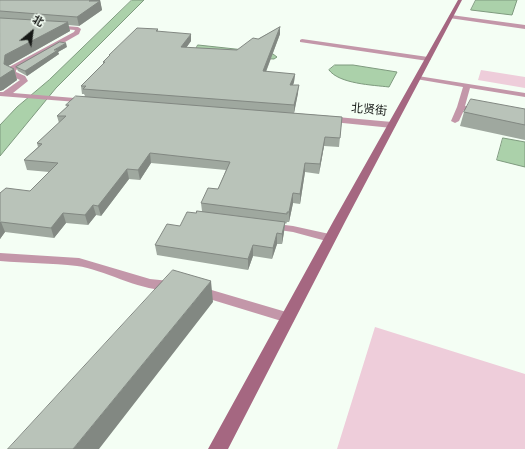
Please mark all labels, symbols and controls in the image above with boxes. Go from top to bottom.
north arrow [12,12,52,52]
text: 北 [30,13,46,29]
street label: 北贤街 [350,101,388,119]

